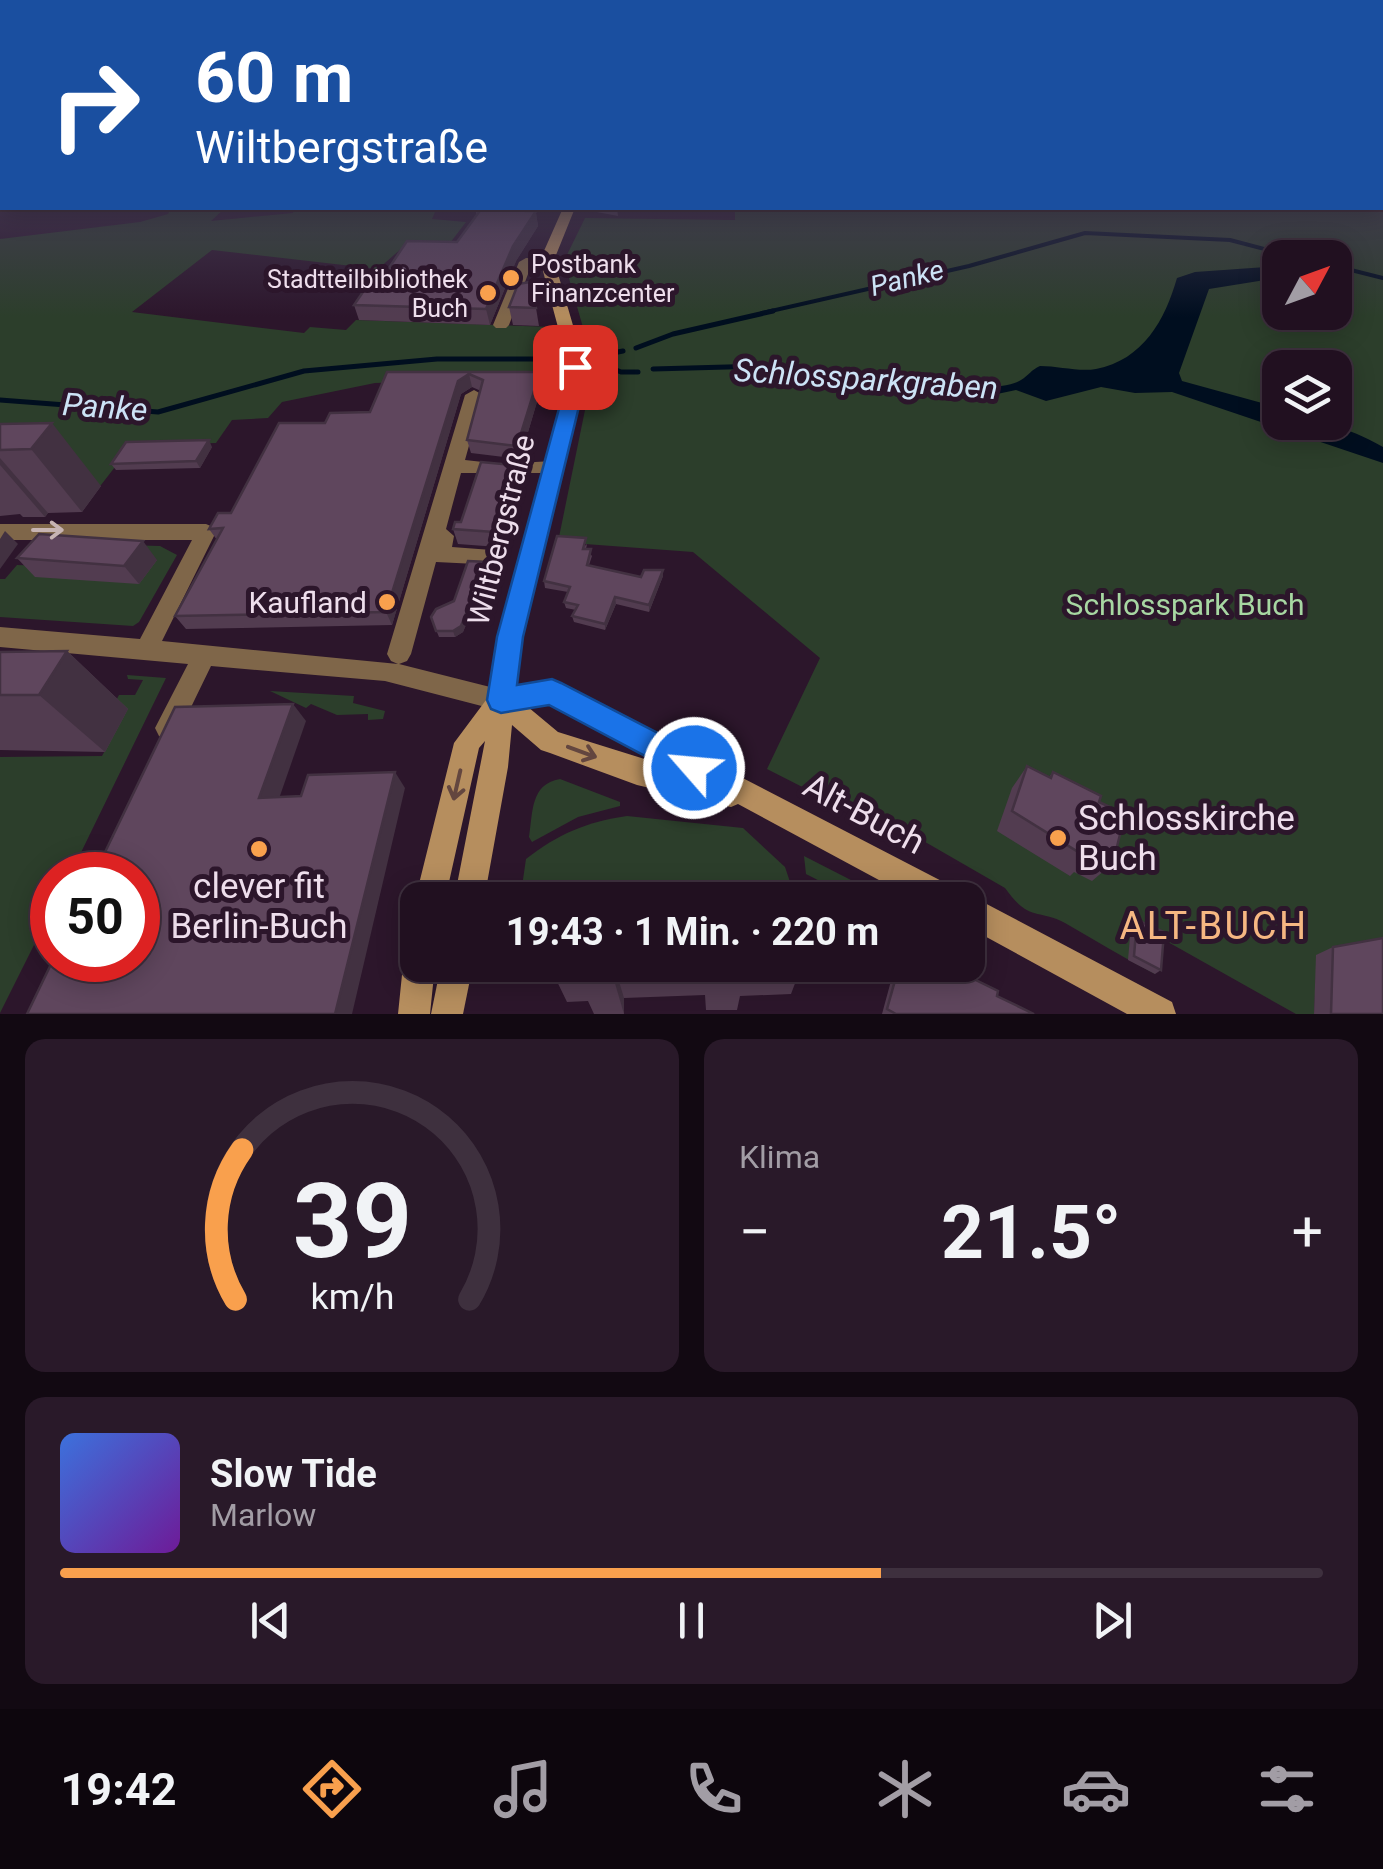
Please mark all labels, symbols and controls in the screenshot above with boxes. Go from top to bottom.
text: 60 m [195,37,353,119]
icon: right [30,40,160,170]
text: Wiltbergstraße [195,121,488,174]
north arrow [1262,240,1352,330]
map controls [1262,240,1352,440]
place label: Postbank Finanzcenter [531,250,675,308]
water label: Panke [867,253,947,303]
place label: Stadtteilbibliothek Buch [267,265,468,323]
marker: Postbank Finanzcenter [500,267,522,289]
marker: Stadtteilbibliothek Buch [477,282,499,304]
pin [533,325,618,410]
icon: arrive [548,340,603,395]
button: layers [1262,350,1352,440]
water label: Schlossparkgraben [733,351,999,407]
water label: Panke [61,385,149,429]
street label: Wiltbergstraße [460,431,542,629]
one-way arrow [31,521,63,540]
place label: Kaufland [248,585,367,620]
park label: Schlosspark Buch [1066,587,1304,622]
marker: Kaufland [376,591,398,613]
position arrow [642,716,746,820]
one-way arrow [565,745,597,763]
street label: Alt-Buch [796,765,932,863]
one-way arrow [447,768,465,800]
place label: Schlosskirche Buch [1078,798,1295,879]
marker: Schlosskirche Buch [1047,827,1069,849]
marker: clever fit Berlin-Buch [248,838,270,860]
speed limit sign: 50 [30,852,160,982]
place label: clever fit Berlin-Buch [171,866,347,947]
district label: ALT-BUCH [1119,904,1309,948]
text: 19:43 · 1 Min. · 220 m [506,910,879,954]
text: Klima [739,1138,820,1176]
text: 39 [292,1161,412,1282]
text: 21.5° [941,1188,1121,1276]
text: − [739,1200,770,1264]
text: + [1292,1200,1323,1264]
text: km/h [310,1276,394,1318]
text: Slow Tide [210,1452,377,1496]
text: Marlow [210,1496,316,1534]
icon: previous [243,1593,298,1648]
icon: pause [664,1593,719,1648]
icon: next [1085,1593,1140,1648]
icon: directions [297,1754,367,1824]
icon: music [488,1754,558,1824]
icon: phone [679,1754,749,1824]
icon: climate [870,1754,940,1824]
icon: car [1061,1754,1131,1824]
icon: filters [1252,1754,1322,1824]
text: 19:42 [61,1763,176,1816]

